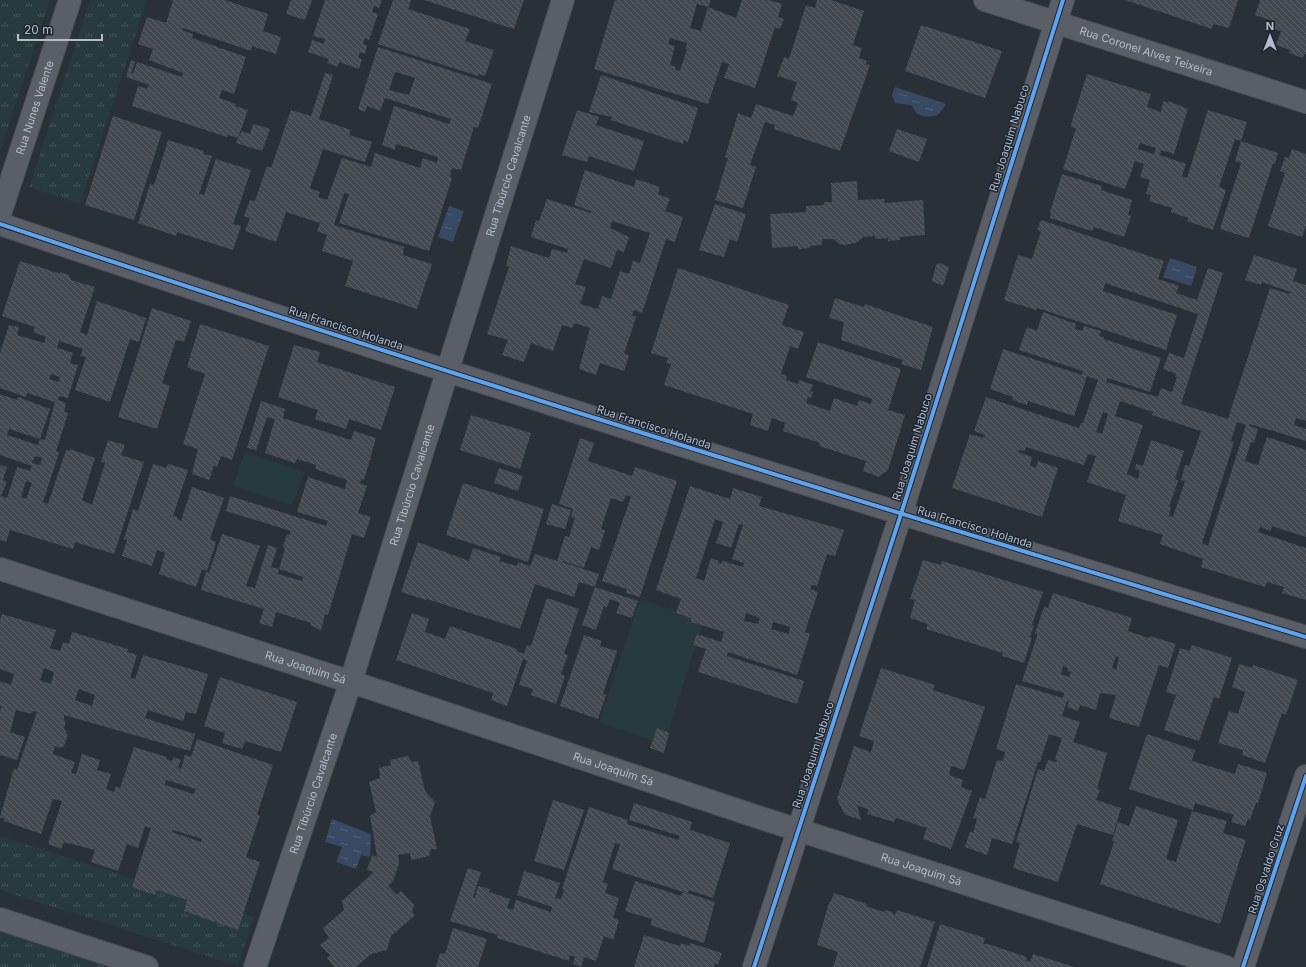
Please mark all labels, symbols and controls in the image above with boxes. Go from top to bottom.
scale bar [18,16,102,42]
north arrow [1250,16,1290,56]
text: N [1266,19,1274,33]
text: 20 m [24,22,53,37]
street label: Rua Coronel Alves Teixeira [1078,23,1214,79]
street label: Rua Nunes Valente [13,59,57,156]
street label: Rua Joaquim Nabuco [986,82,1032,193]
street label: Rua Tibúrcio Cavalcante [483,113,534,238]
street label: Rua Francisco Holanda [287,303,405,353]
street label: Rua Joaquim Nabuco [889,391,935,502]
street label: Rua Francisco Holanda [595,402,713,452]
street label: Rua Tibúrcio Cavalcante [387,422,438,548]
street label: Rua Francisco Holanda [916,503,1034,551]
street label: Rua Joaquim Sá [263,648,348,687]
street label: Rua Joaquim Nabuco [789,700,837,810]
street label: Rua Tibúrcio Cavalcante [286,731,340,856]
street label: Rua Joaquim Sá [571,749,655,789]
street label: Rua Osvaldo Cruz [1245,823,1287,915]
street label: Rua Joaquim Sá [879,850,963,889]

